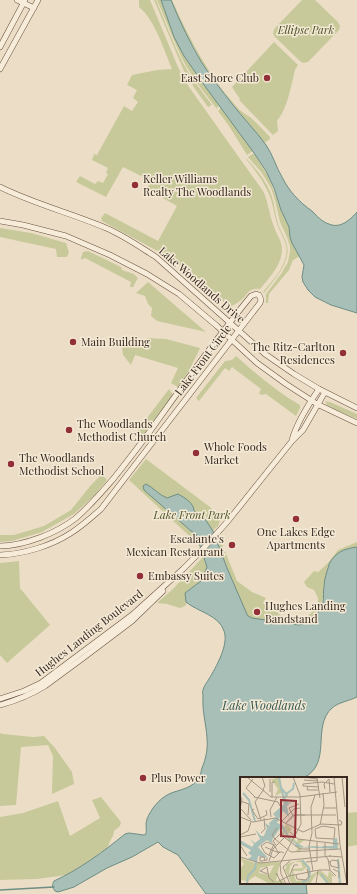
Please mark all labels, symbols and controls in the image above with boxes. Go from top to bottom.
park label: Ellipse Park [277,22,335,37]
place label: East Shore Club [181,70,259,85]
marker: East Shore Club [262,73,272,83]
place label: Keller Williams Realty The Woodlands [143,171,251,199]
marker: Keller Williams Realty The Woodlands [130,180,140,190]
street label: Lake Woodlands Drive [156,243,249,326]
street label: Lake Front Circle [171,321,235,398]
place label: Main Building [81,334,150,349]
marker: Main Building [68,337,78,347]
place label: The Ritz-Carlton Residences [251,339,335,367]
marker: The Ritz-Carlton Residences [338,348,348,358]
place label: The Woodlands Methodist Church [77,416,167,444]
marker: The Woodlands Methodist Church [64,425,74,435]
place label: Whole Foods Market [203,439,267,467]
marker: Whole Foods Market [191,448,201,458]
place label: The Woodlands Methodist School [19,450,104,478]
marker: The Woodlands Methodist School [6,459,16,469]
park label: Lake Front Park [153,507,231,522]
marker: One Lakes Edge Apartments [291,514,301,524]
place label: One Lakes Edge Apartments [257,524,336,552]
place label: Escalante's Mexican Restaurant [126,531,224,559]
marker: Escalante's Mexican Restaurant [227,540,237,550]
place label: Embassy Suites [148,568,224,583]
marker: Embassy Suites [135,571,145,581]
street label: Hughes Landing Boulevard [32,585,146,679]
place label: Hughes Landing Bandstand [265,598,346,626]
marker: Hughes Landing Bandstand [252,607,262,617]
water label: Lake Woodlands [221,697,306,713]
place label: Plus Power [151,770,206,785]
marker: Plus Power [138,773,148,783]
inset map [240,777,347,884]

